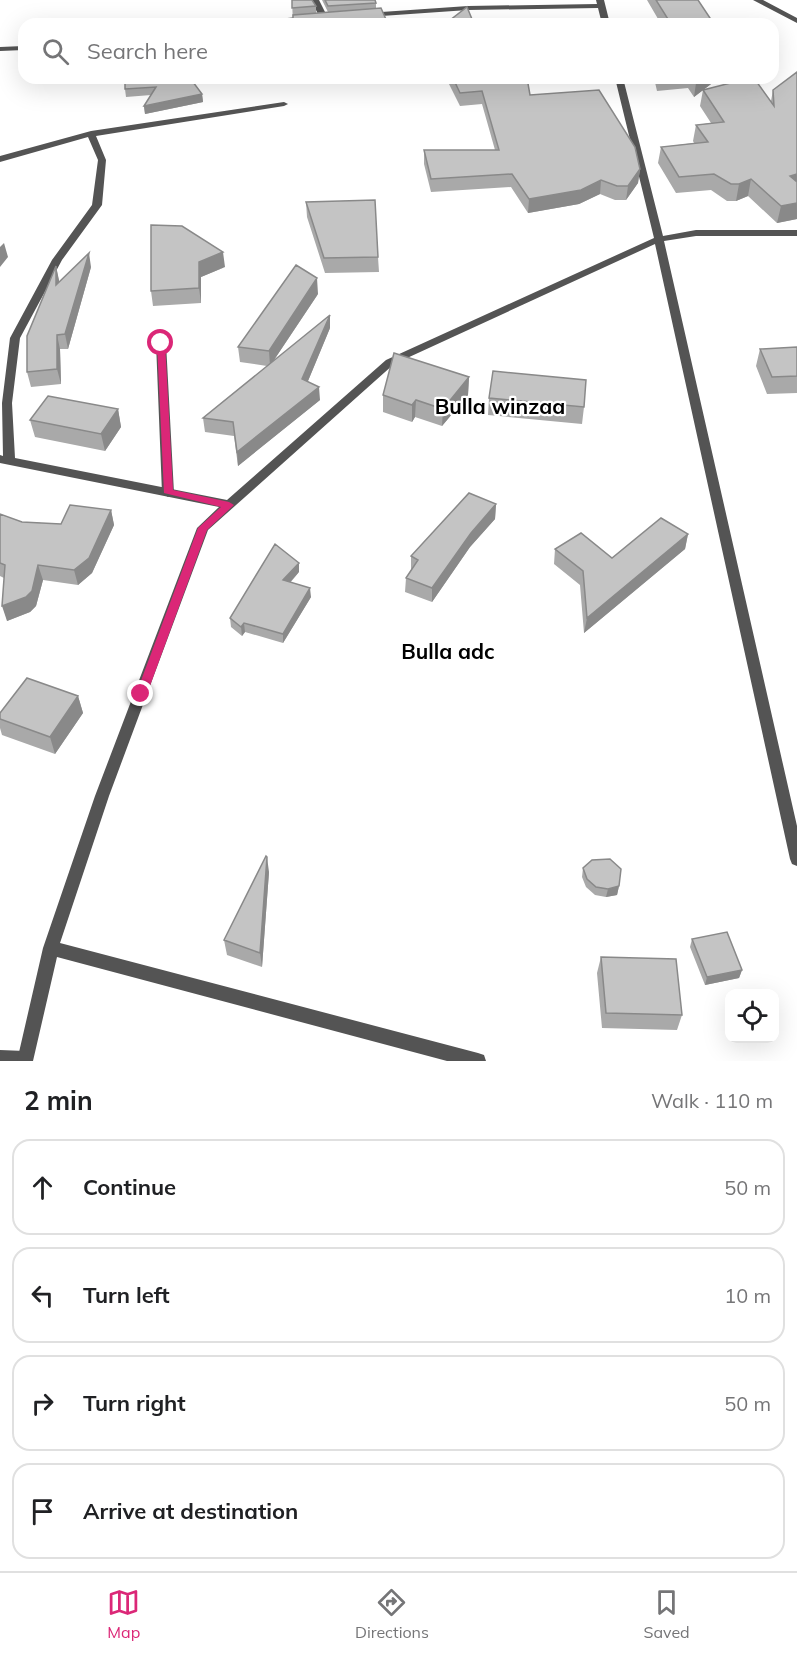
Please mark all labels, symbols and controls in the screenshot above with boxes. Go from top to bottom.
search box [18,18,779,84]
icon: search [39,35,72,68]
text: Search here [87,37,208,65]
route start [147,329,173,355]
district label: Bulla winzaa [435,393,565,419]
district label: Bulla adc [401,638,495,664]
route end [127,680,153,706]
map controls [725,989,779,1043]
button: locate [725,989,779,1043]
text: 2 min [24,1084,93,1117]
text: Walk · 110 m [651,1088,773,1113]
icon: ahead [26,1171,59,1204]
text: Continue [83,1173,176,1201]
text: 50 m [724,1175,771,1200]
icon: left [26,1279,59,1312]
text: Turn left [83,1281,170,1309]
text: 10 m [724,1283,771,1308]
icon: right [26,1387,59,1420]
text: Turn right [83,1389,186,1417]
text: 50 m [724,1391,771,1416]
icon: arrive [26,1495,59,1528]
text: Arrive at destination [83,1497,298,1525]
tab: Map [107,1586,140,1642]
tab: Directions [355,1586,429,1642]
tab: Saved [644,1586,690,1642]

